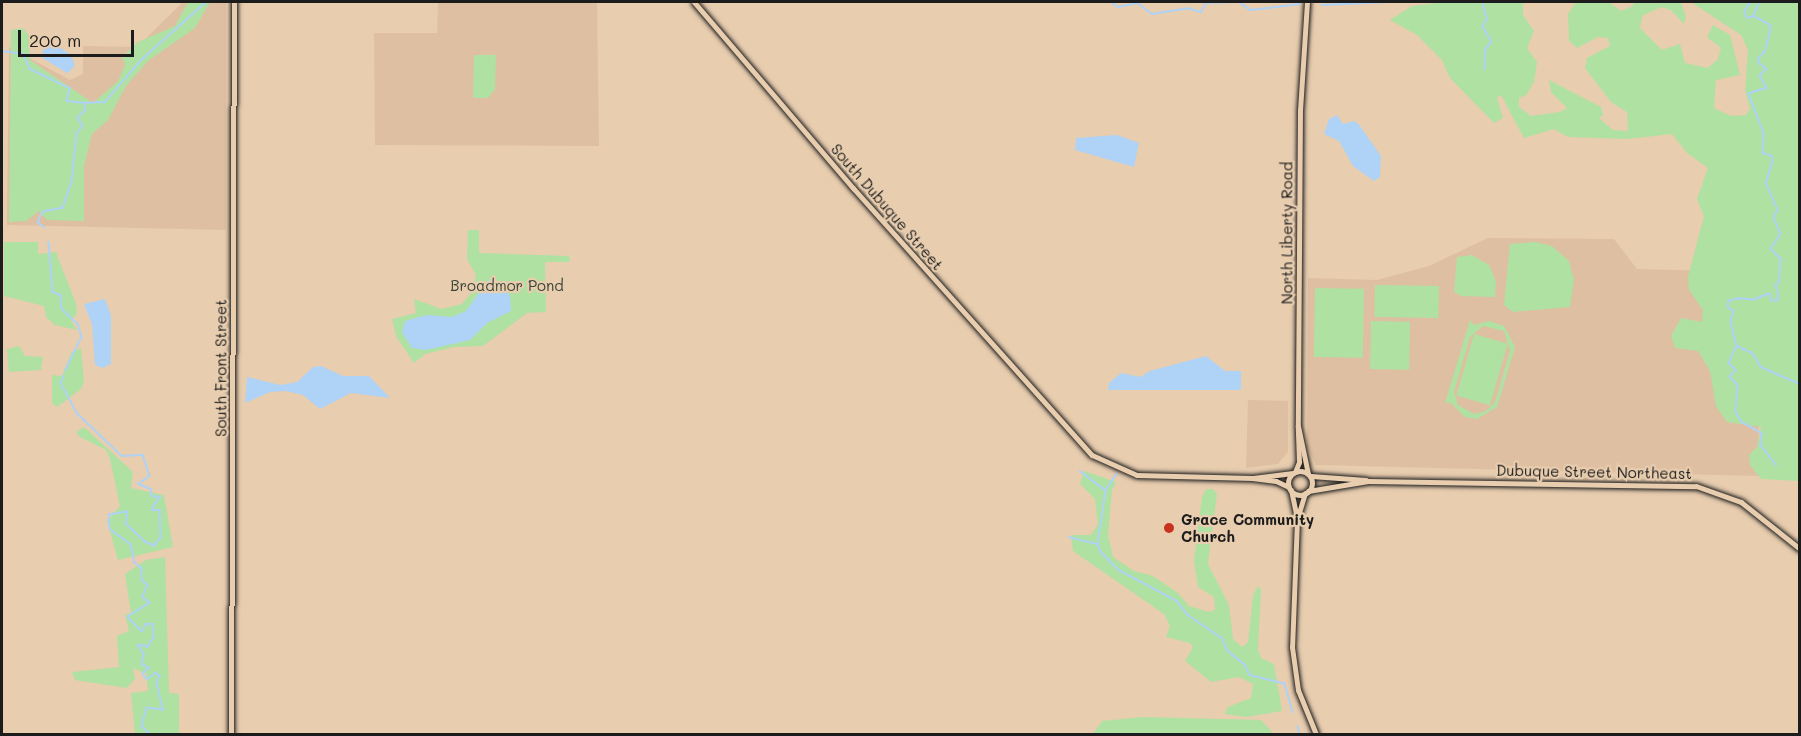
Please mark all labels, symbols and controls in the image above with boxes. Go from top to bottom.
scale bar [21,18,136,56]
text: 200 m [29,28,81,52]
street label: South Dubuque Street [827,140,947,274]
street label: North Liberty Road [1278,162,1296,304]
park label: Broadmor Pond [450,277,564,295]
street label: South Front Street [212,299,230,437]
street label: Dubuque Street Northeast [1496,461,1692,483]
place label: Grace Community Church [1181,510,1314,545]
marker: Grace Community Church [1162,521,1176,535]

